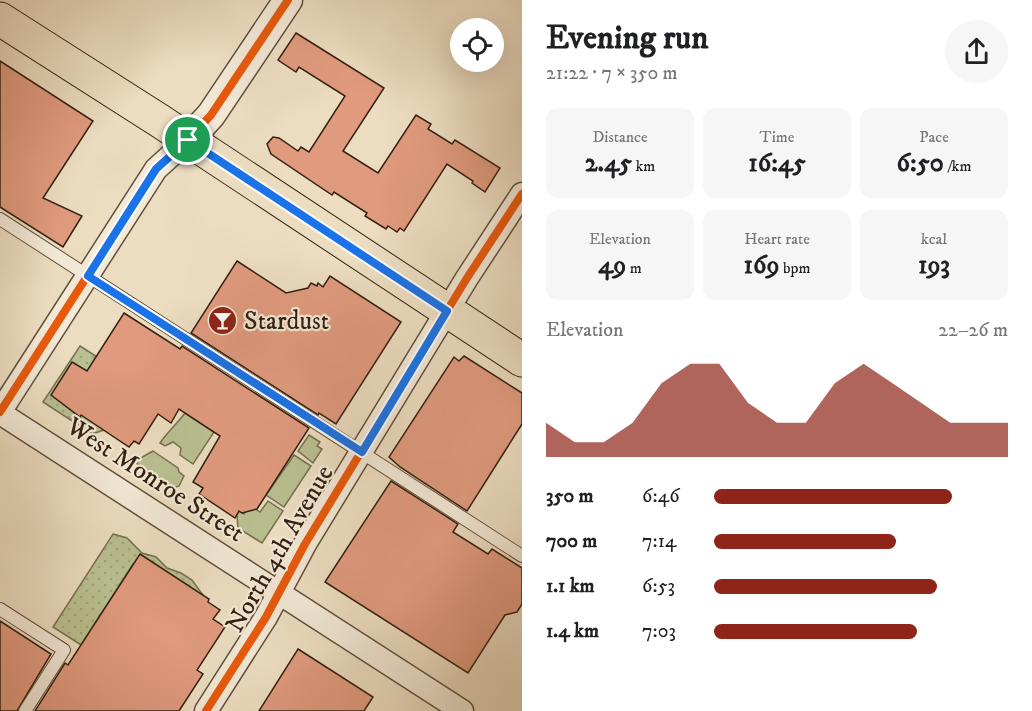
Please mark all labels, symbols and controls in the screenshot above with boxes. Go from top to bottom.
map controls [450,18,504,72]
button: locate [450,18,504,72]
text: Evening run [546,18,708,59]
button: share [945,20,1008,83]
text: 21:22 · 7 × 350 m [546,61,678,86]
pin [162,114,213,165]
icon: arrive [171,123,204,156]
text: Distance [592,127,648,147]
text: Time [760,127,794,147]
text: Pace [919,127,949,147]
text: 2.45 [585,147,632,180]
text: 16:45 [748,147,806,180]
text: 6:50 [897,147,944,180]
text: km [632,156,655,176]
text: /km [944,156,971,176]
text: Elevation [589,229,651,249]
text: Heart rate [744,229,810,249]
text: kcal [921,229,947,249]
text: 49 [598,249,626,282]
text: 169 [744,249,779,282]
text: 193 [918,249,950,282]
text: m [626,258,642,278]
text: bpm [779,258,810,278]
bar icon: Stardust [207,305,239,337]
place label: Stardust [244,305,329,338]
text: Elevation [546,318,623,343]
text: 22–26 m [938,318,1008,343]
street label: West Monroe Street [59,410,250,550]
street label: North 4th Avenue [219,459,341,639]
text: 350 m [546,484,593,509]
text: 6:46 [642,484,680,509]
text: 700 m [546,529,597,554]
text: 7:14 [642,529,677,554]
text: 1.1 km [546,574,595,599]
text: 6:53 [642,574,675,599]
text: 1.4 km [546,619,599,644]
text: 7:03 [642,619,676,644]

